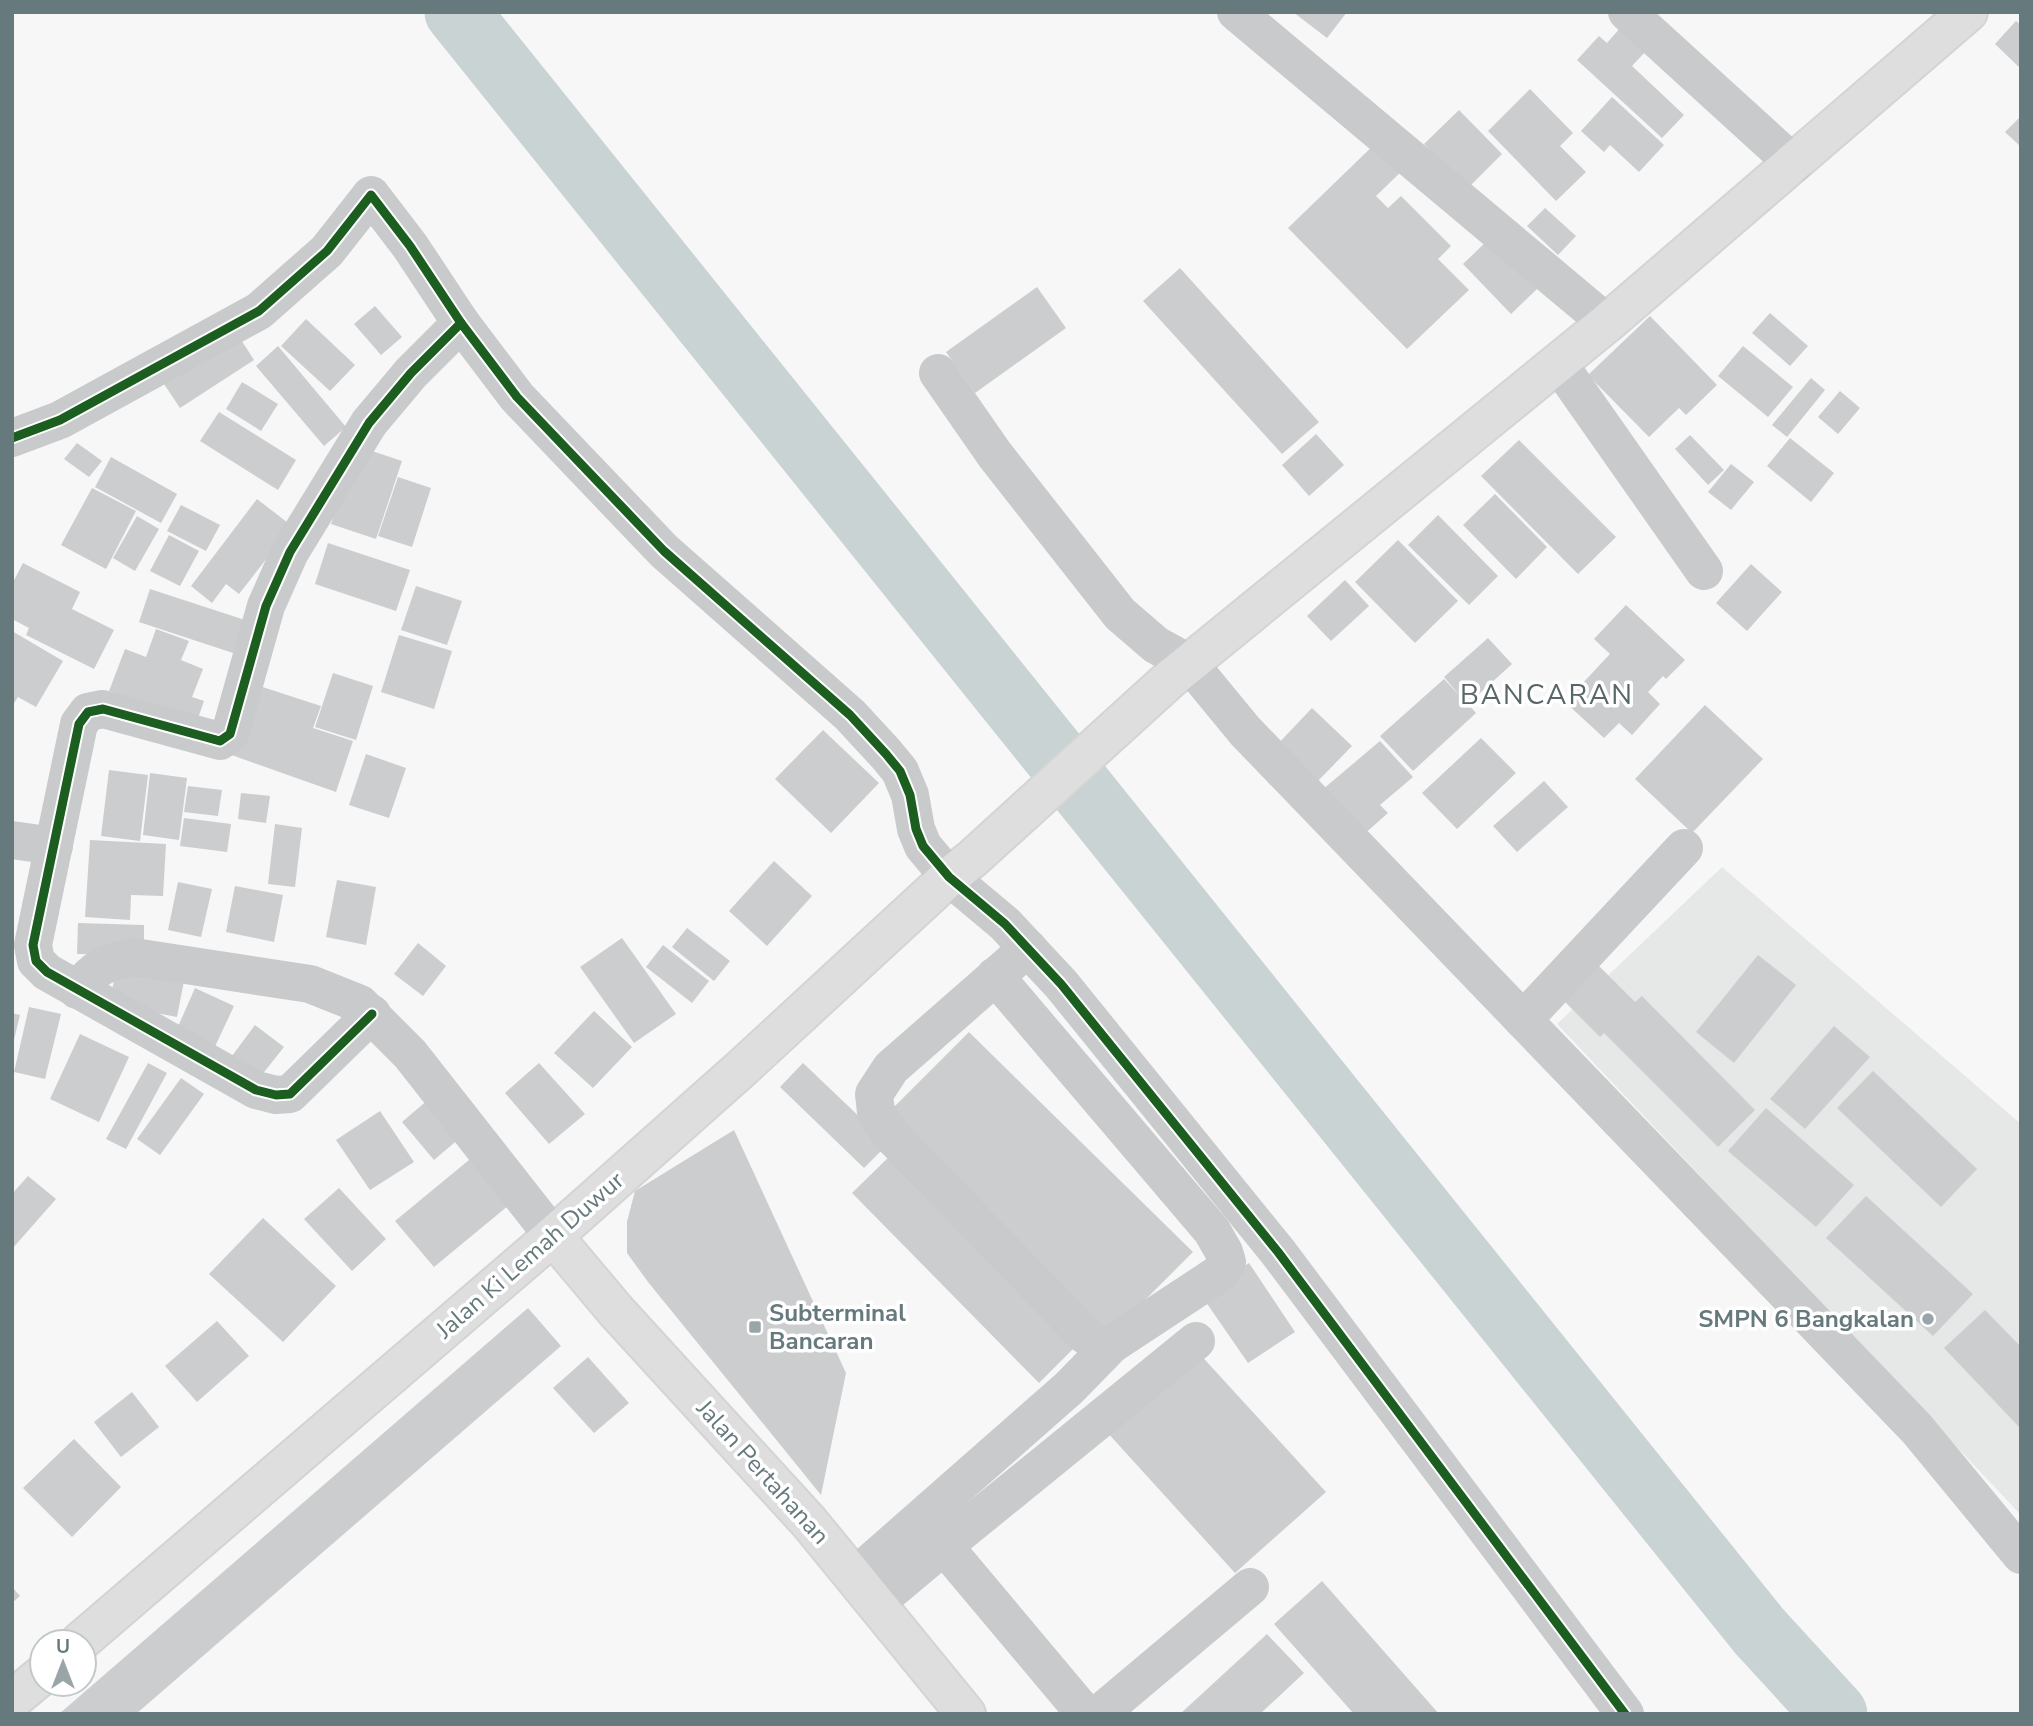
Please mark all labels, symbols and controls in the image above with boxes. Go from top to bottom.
district label: BANCARAN [1460,676,1634,714]
street label: Jalan Ki Lemah Duwur [429,1164,631,1346]
place label: Subterminal Bancaran [769,1297,906,1357]
place label: SMPN 6 Bangkalan [1698,1303,1914,1335]
marker: SMPN 6 Bangkalan [1920,1311,1936,1327]
marker: Subterminal Bancaran [747,1319,763,1335]
street label: Jalan Pertahanan [689,1392,837,1551]
north arrow [28,1628,98,1698]
text: U [56,1634,70,1660]

